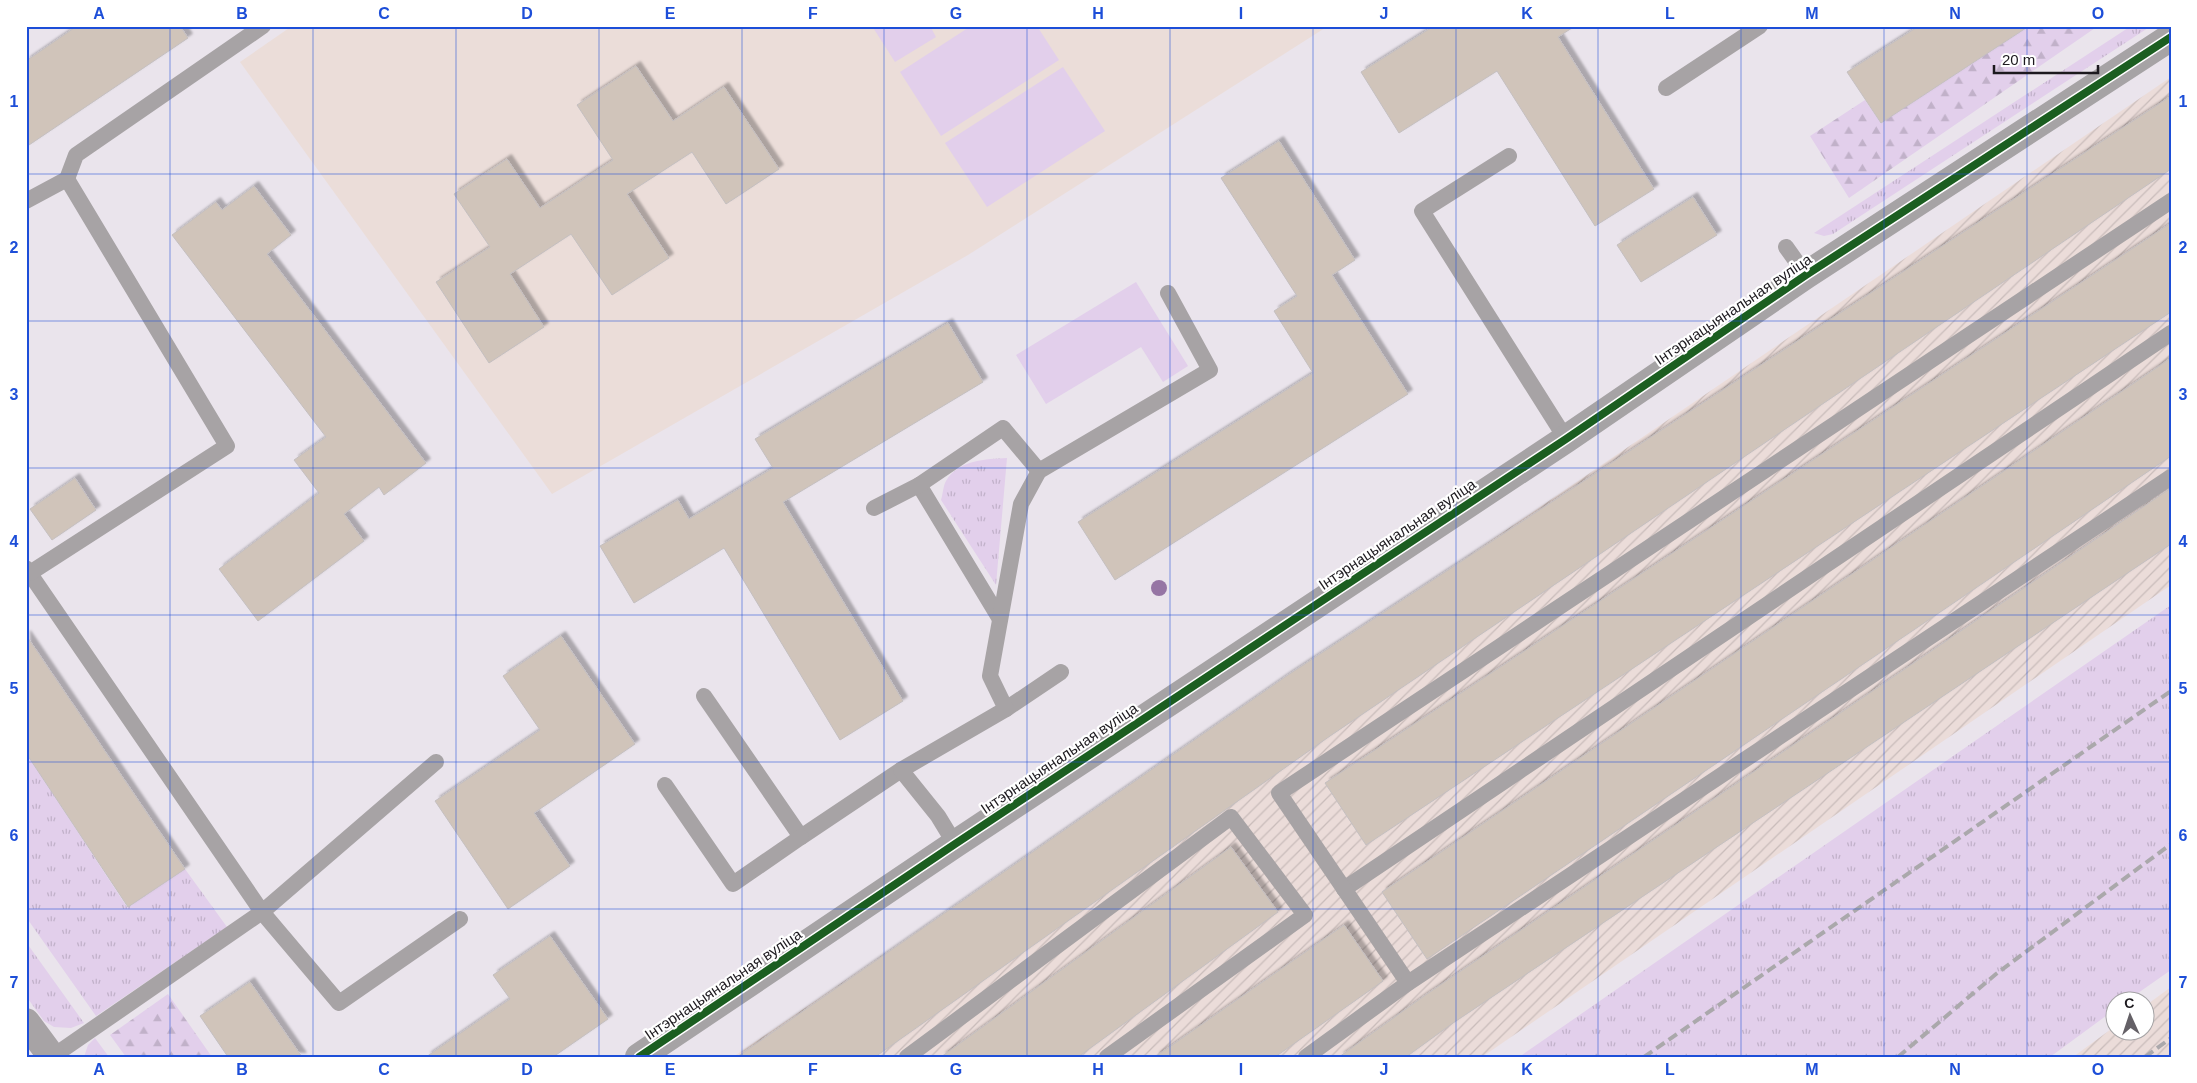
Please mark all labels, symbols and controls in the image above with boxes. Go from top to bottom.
text: A [93,5,105,22]
text: B [236,5,248,22]
text: C [378,5,390,22]
text: D [521,5,533,22]
text: E [665,5,676,22]
text: F [808,5,818,22]
text: G [950,5,962,22]
text: H [1092,5,1104,22]
text: I [1239,5,1243,22]
text: J [1380,5,1388,22]
text: K [1521,5,1533,22]
text: L [1665,5,1675,22]
text: M [1805,5,1819,22]
text: N [1949,5,1961,22]
text: O [2092,5,2104,22]
scale bar [1994,42,2098,74]
text: 20 m [2002,51,2035,68]
text: 1 [10,93,19,110]
text: 1 [2179,93,2188,110]
text: 2 [10,239,19,256]
text: 2 [2179,239,2188,256]
street label: Інтэрнацыянальная вуліца [1651,250,1815,368]
text: 3 [10,386,19,403]
text: 3 [2179,386,2188,403]
street label: Інтэрнацыянальная вуліца [1315,475,1479,593]
text: 4 [10,533,19,550]
text: 4 [2179,533,2188,550]
text: 5 [10,680,19,697]
text: 5 [2179,680,2188,697]
street label: Інтэрнацыянальная вуліца [977,699,1141,817]
text: 6 [10,827,19,844]
text: 6 [2179,827,2188,844]
street label: Інтэрнацыянальная вуліца [641,925,805,1043]
text: 7 [10,974,19,991]
text: 7 [2179,974,2188,991]
north arrow [2104,990,2154,1040]
text: С [2124,995,2135,1011]
text: A [93,1061,105,1078]
text: B [236,1061,248,1078]
text: C [378,1061,390,1078]
text: D [521,1061,533,1078]
text: E [665,1061,676,1078]
text: F [808,1061,818,1078]
text: G [950,1061,962,1078]
text: H [1092,1061,1104,1078]
text: I [1239,1061,1243,1078]
text: J [1380,1061,1388,1078]
text: K [1521,1061,1533,1078]
text: L [1665,1061,1675,1078]
text: M [1805,1061,1819,1078]
text: N [1949,1061,1961,1078]
text: O [2092,1061,2104,1078]

